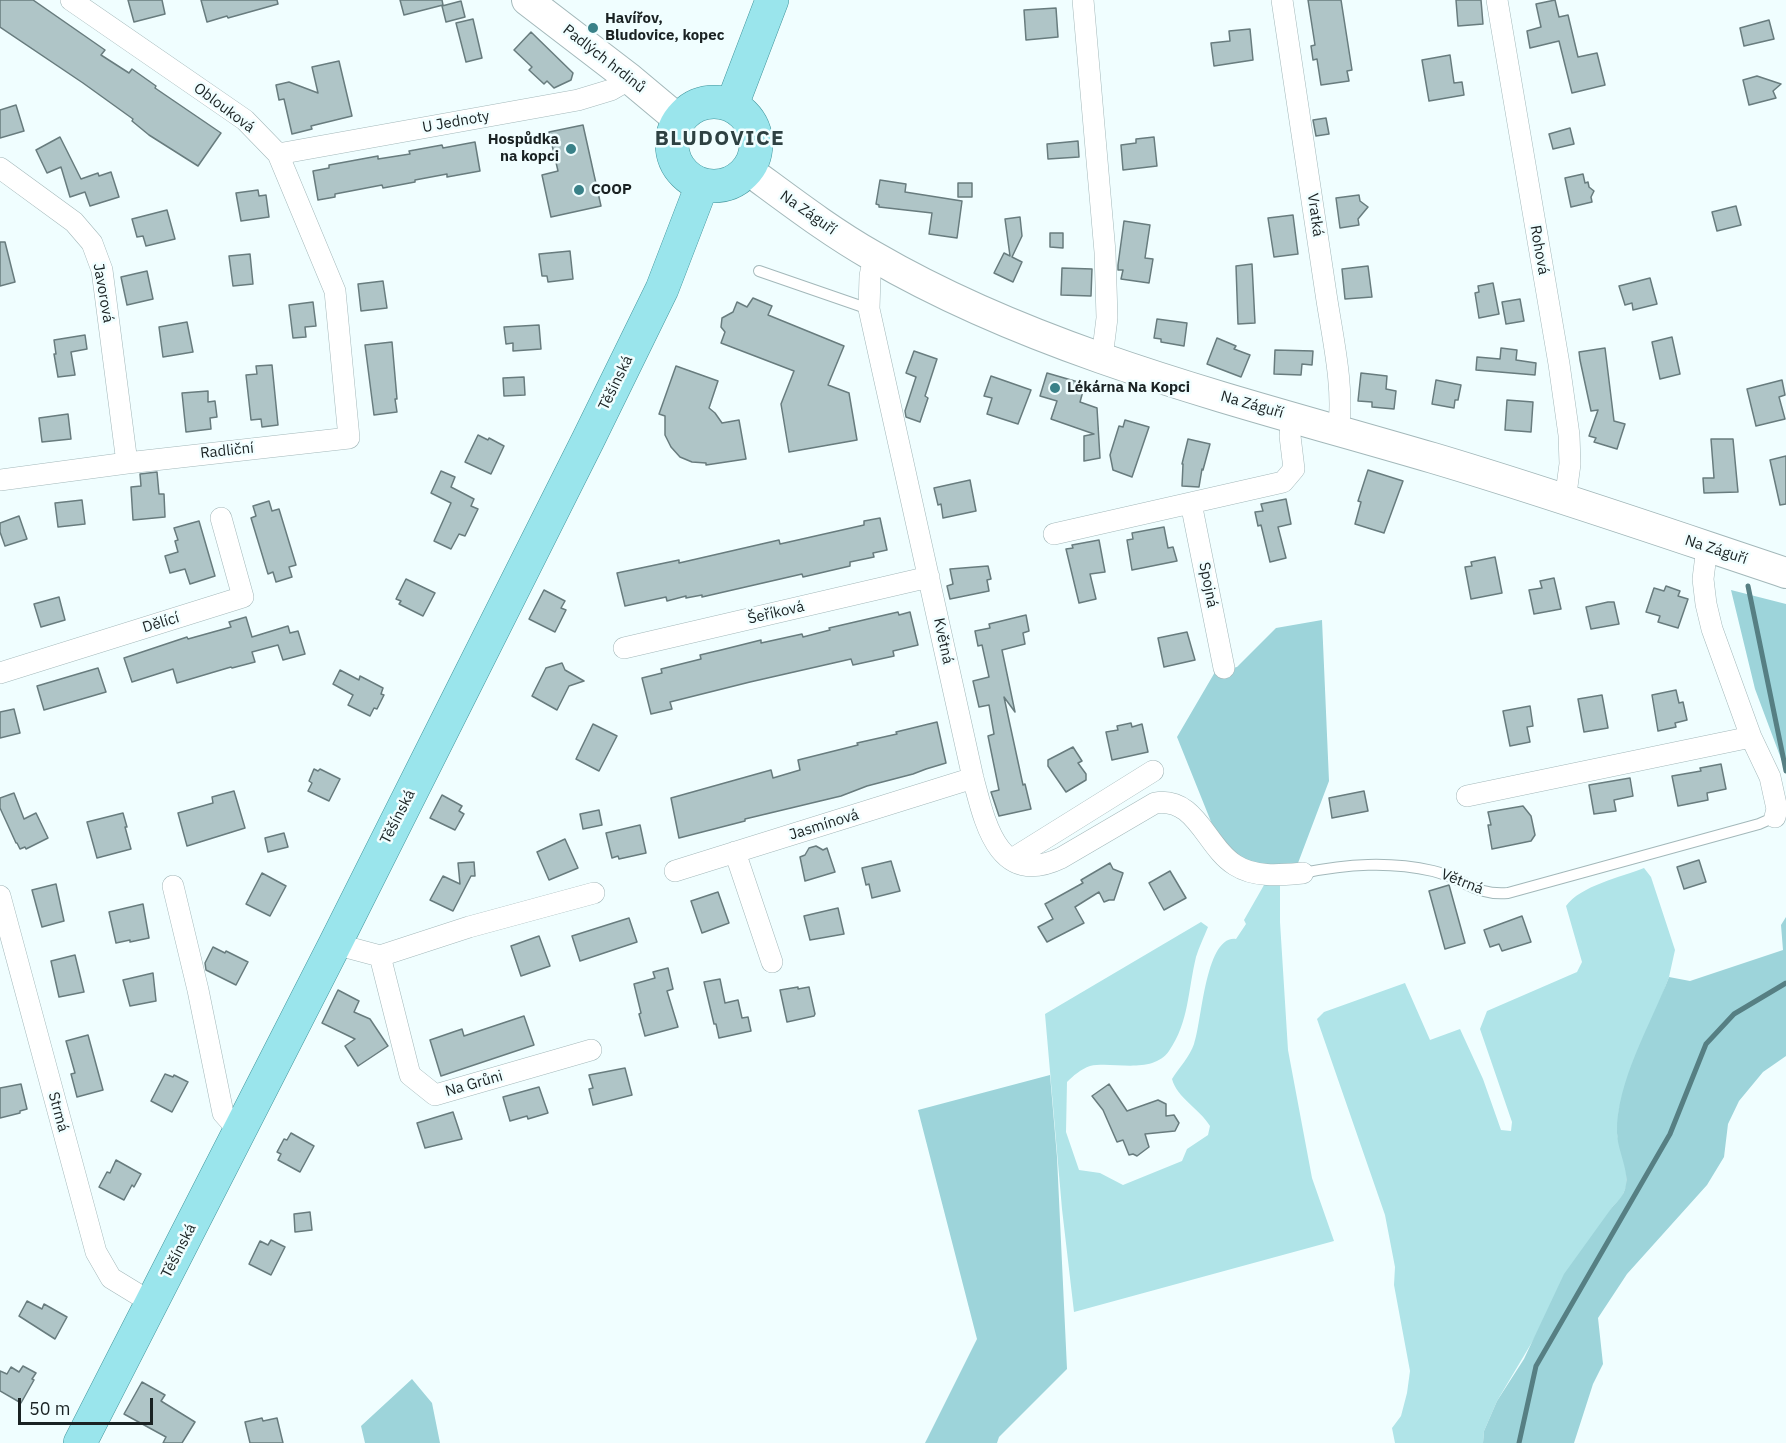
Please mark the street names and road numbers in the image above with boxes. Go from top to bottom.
street label: Padlých hrdinů [559,21,649,97]
street label: Oblouková [190,79,258,137]
street label: U Jednoty [421,107,491,137]
street label: Na Záguří [776,187,840,239]
street label: Vratká [1303,192,1327,238]
street label: Rohová [1526,224,1552,276]
street label: Javorová [89,262,117,324]
street label: Těšínská [595,353,637,413]
street label: Na Záguří [1219,387,1285,423]
street label: Radliční [199,439,255,463]
street label: Na Záguří [1683,531,1749,569]
street label: Spojná [1195,561,1221,609]
street label: Šeříková [746,598,806,628]
street label: Dělící [140,609,182,637]
street label: Květná [929,616,957,666]
street label: Těšínská [377,787,419,847]
street label: Jasmínová [787,806,861,844]
street label: Větrná [1438,865,1486,899]
street label: Na Grůni [443,1067,505,1101]
street label: Strmá [44,1090,72,1134]
street label: Těšínská [158,1221,200,1281]

